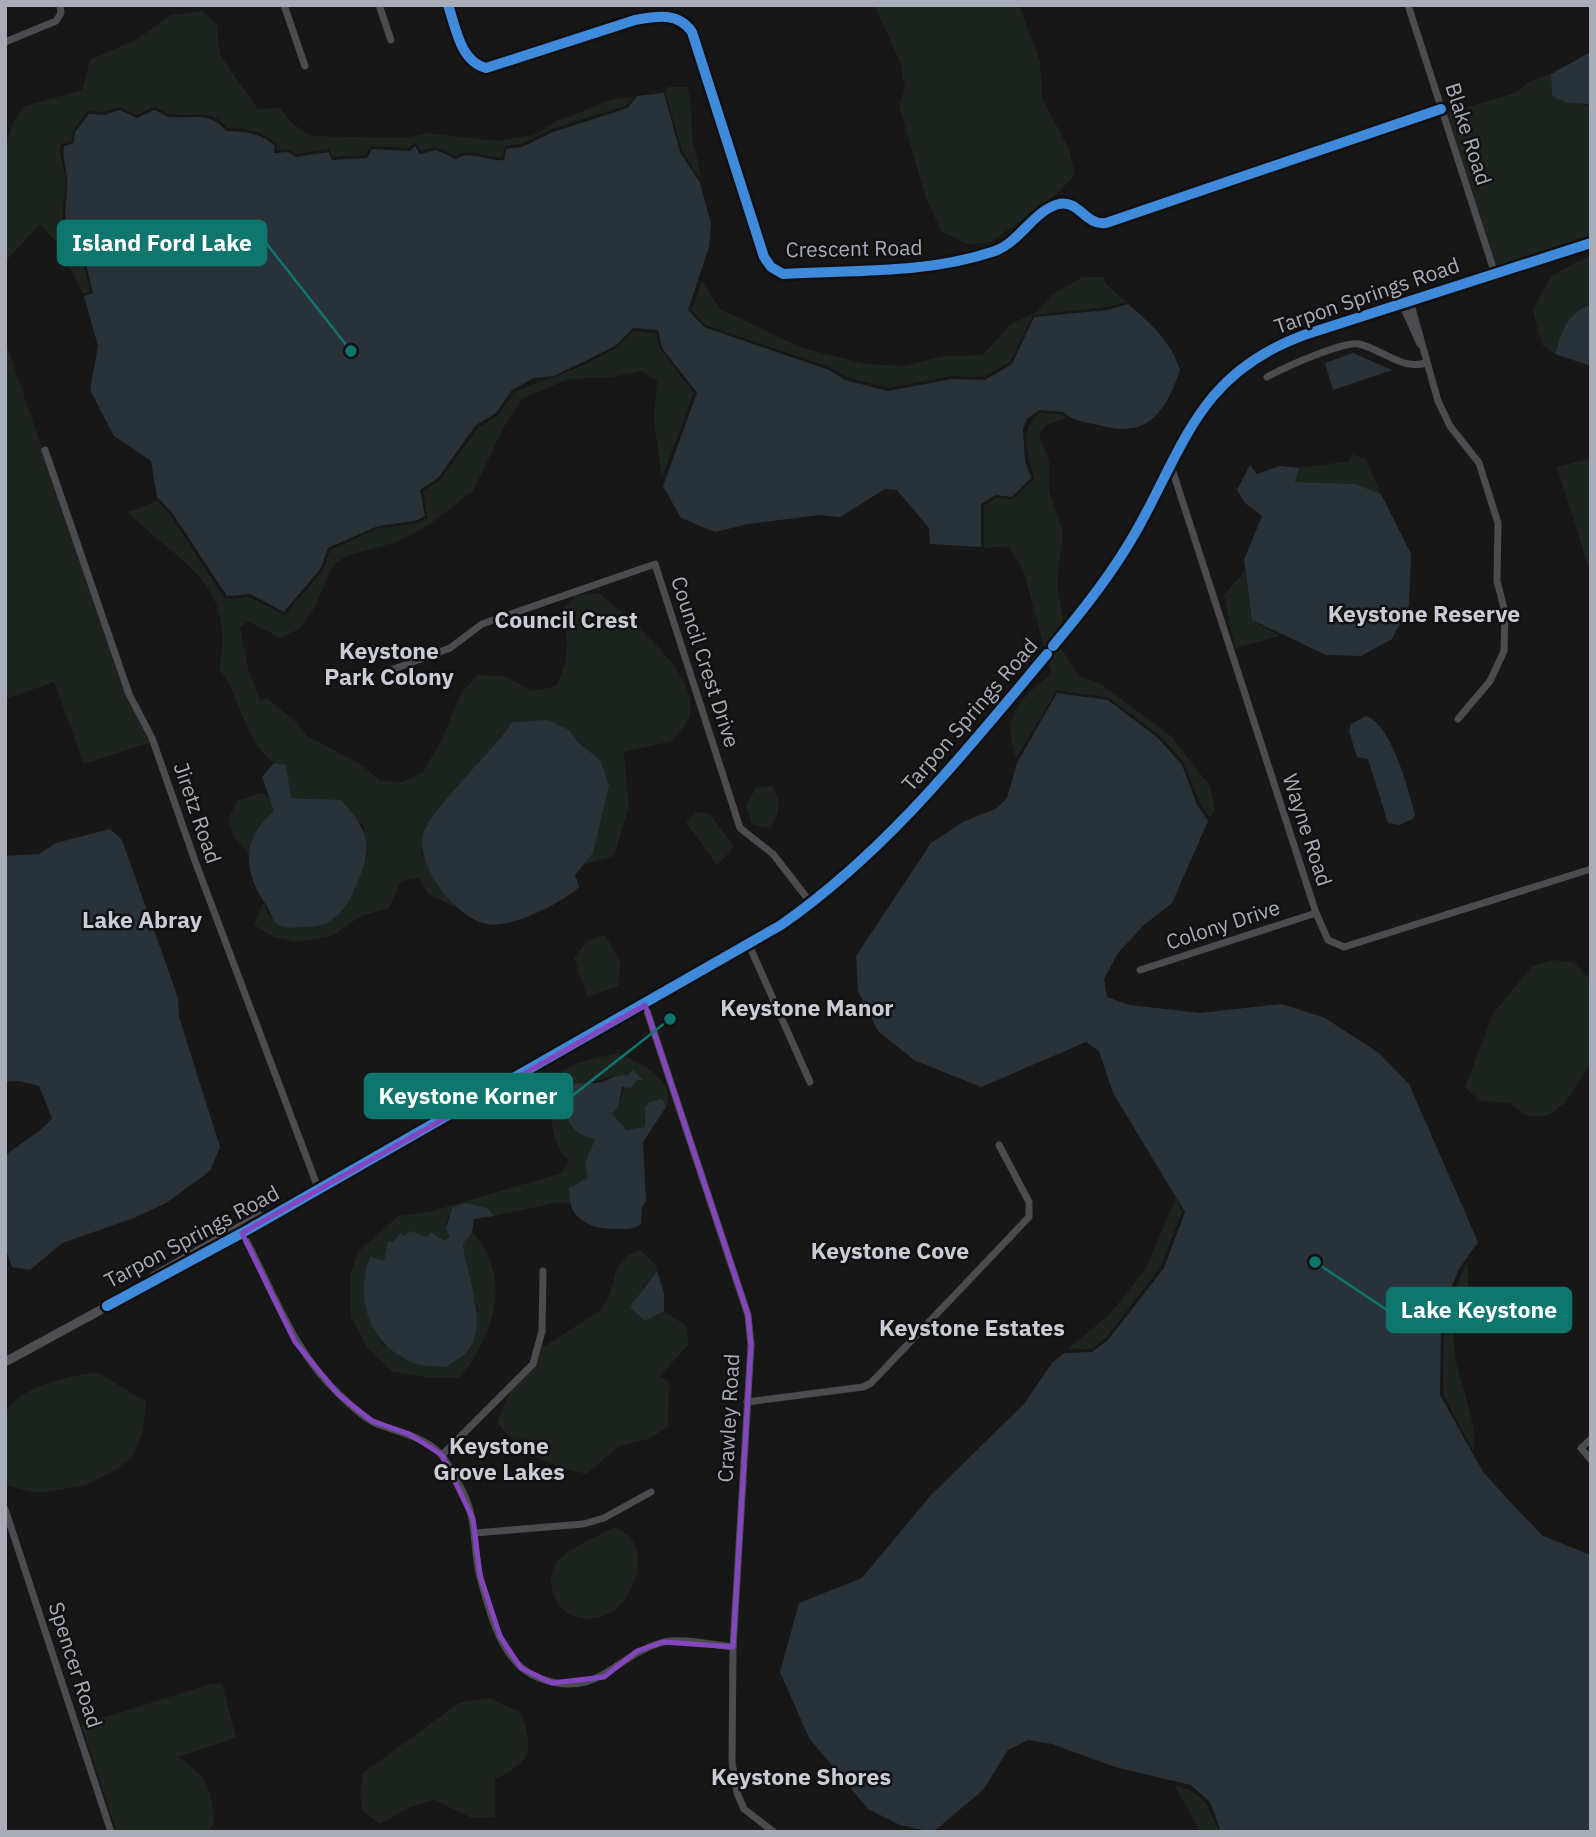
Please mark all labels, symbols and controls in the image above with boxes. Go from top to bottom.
street label: Blake Road [1439,79,1499,188]
callout: Island Ford Lake [58,221,266,265]
text: Island Ford Lake [72,227,252,257]
street label: Crescent Road [785,233,923,263]
street label: Tarpon Springs Road [1270,250,1463,340]
street label: Council Crest Drive [665,572,747,751]
district label: Keystone Reserve [1328,598,1520,628]
district label: Council Crest [494,604,638,634]
street label: Tarpon Springs Road [895,632,1043,797]
district label: Keystone Park Colony [324,635,454,691]
street label: Jiretz Road [168,758,228,867]
street label: Wayne Road [1277,770,1339,890]
street label: Colony Drive [1162,892,1283,956]
district label: Lake Abray [82,904,203,934]
district label: Keystone Manor [720,992,894,1022]
callout: Keystone Korner [365,1074,572,1118]
text: Keystone Korner [378,1080,558,1110]
street label: Tarpon Springs Road [99,1178,284,1294]
district label: Keystone Cove [811,1235,969,1265]
callout: Lake Keystone [1387,1288,1571,1332]
text: Lake Keystone [1401,1294,1557,1324]
district label: Keystone Estates [879,1312,1065,1342]
street label: Crawley Road [711,1353,745,1483]
district label: Keystone Grove Lakes [433,1430,565,1486]
street label: Spencer Road [42,1598,109,1731]
district label: Keystone Shores [711,1761,891,1791]

